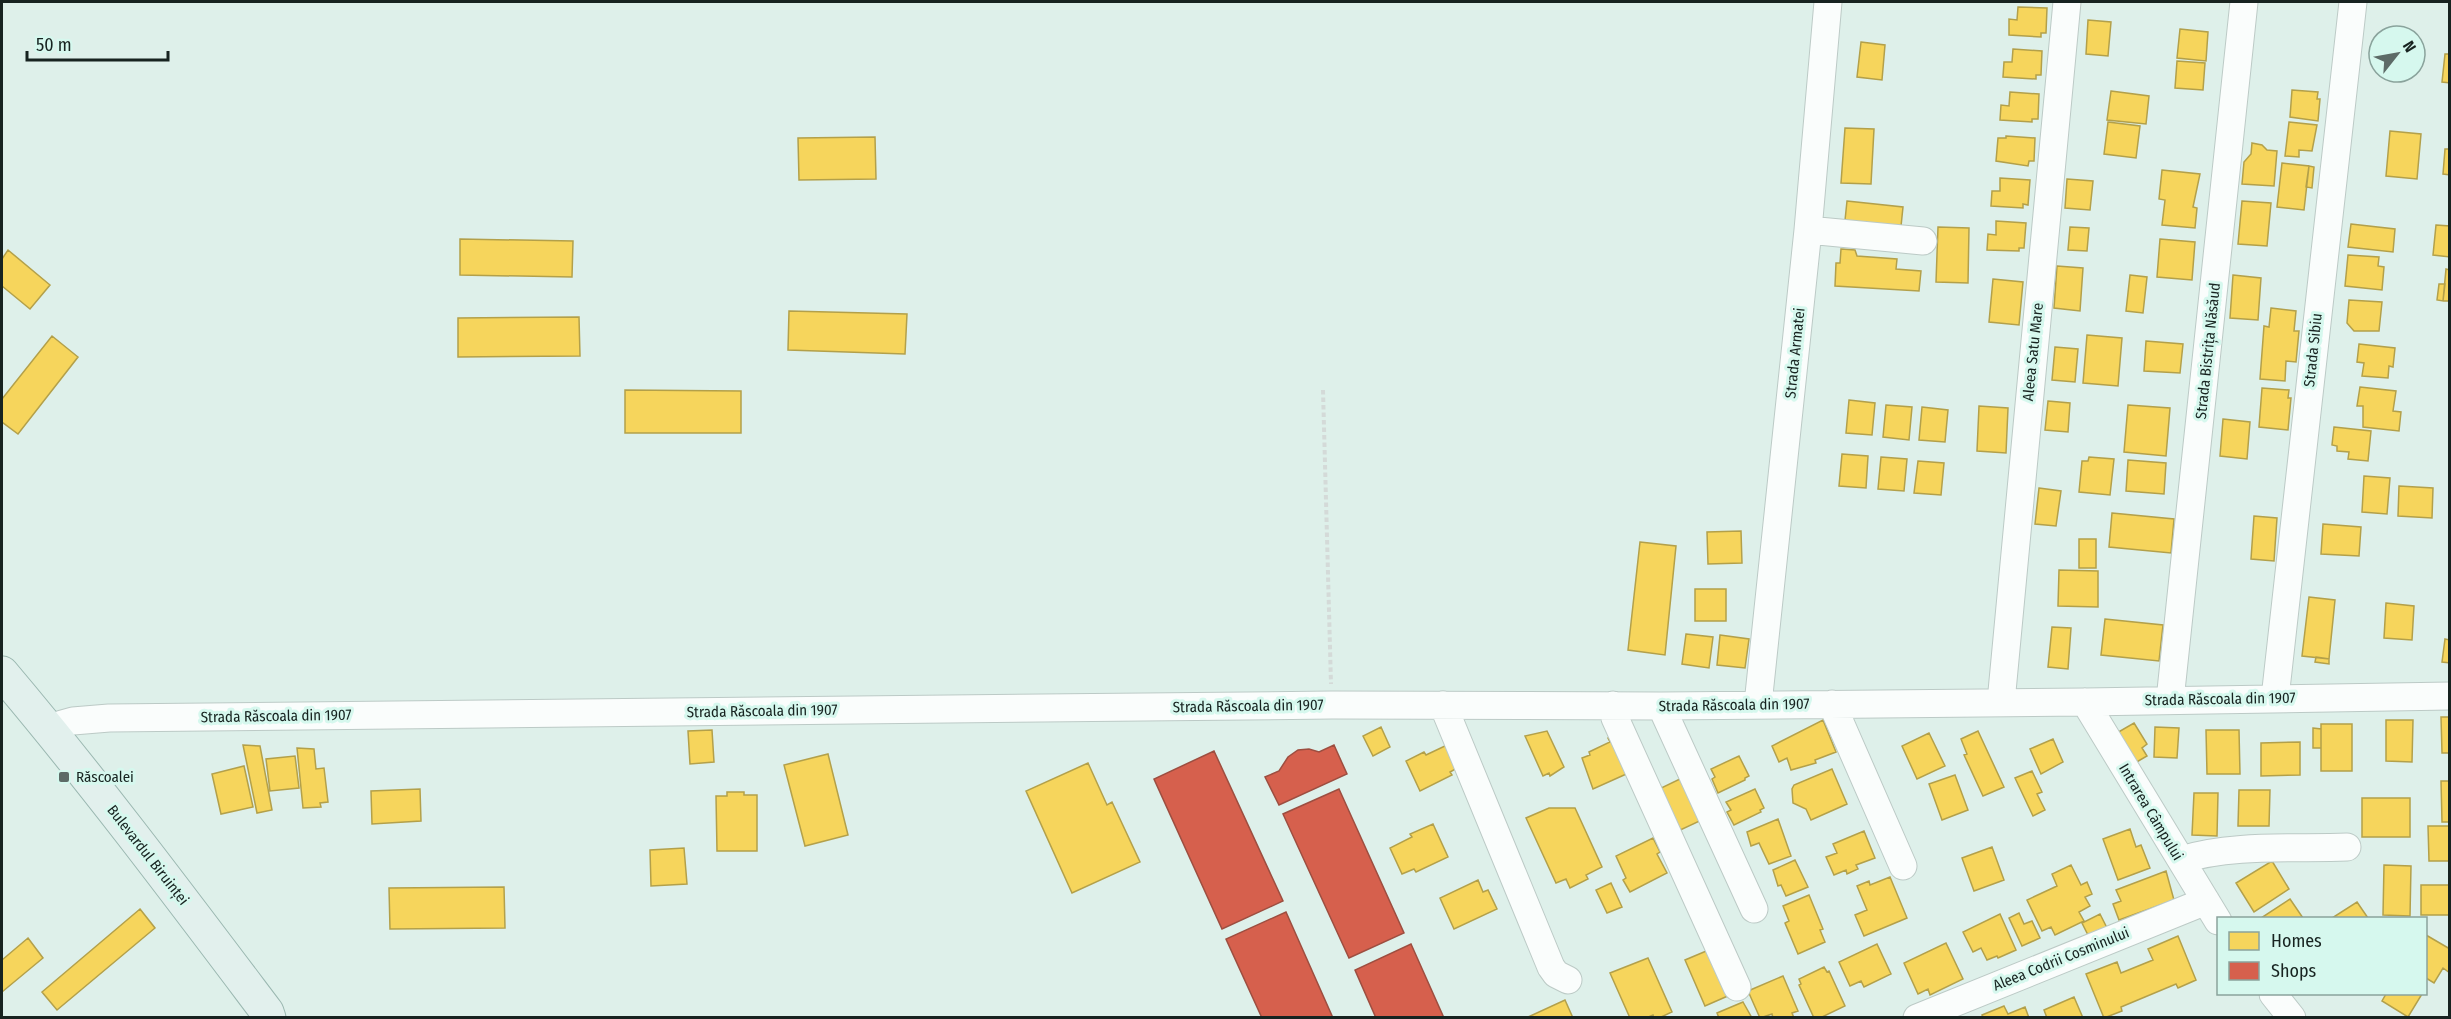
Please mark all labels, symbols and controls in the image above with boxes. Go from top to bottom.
scale bar [27,24,168,62]
north arrow [2367,24,2427,84]
text: 50 m [36,34,72,56]
text: N [2399,38,2420,56]
street label: Strada Bistrița Năsăud [2192,282,2225,420]
street label: Aleea Satu Mare [2019,302,2047,402]
street label: Strada Armatei [1781,307,1809,399]
street label: Strada Sibiu [2300,312,2326,388]
street label: Strada Răscoala din 1907 [2144,689,2296,709]
street label: Strada Răscoala din 1907 [1658,695,1810,715]
street label: Strada Răscoala din 1907 [1172,696,1324,716]
street label: Strada Răscoala din 1907 [686,701,838,721]
street label: Strada Răscoala din 1907 [200,706,352,726]
street label: Intrarea Câmpului [2115,760,2187,864]
place label: Răscoalei [76,768,134,786]
marker: Răscoalei [57,770,71,784]
street label: Bulevardul Biruinței [103,801,193,909]
legend [2217,917,2427,995]
street label: Aleea Codrii Cosminului [1990,923,2132,995]
text: Homes [2271,930,2322,952]
text: Shops [2271,960,2316,982]

